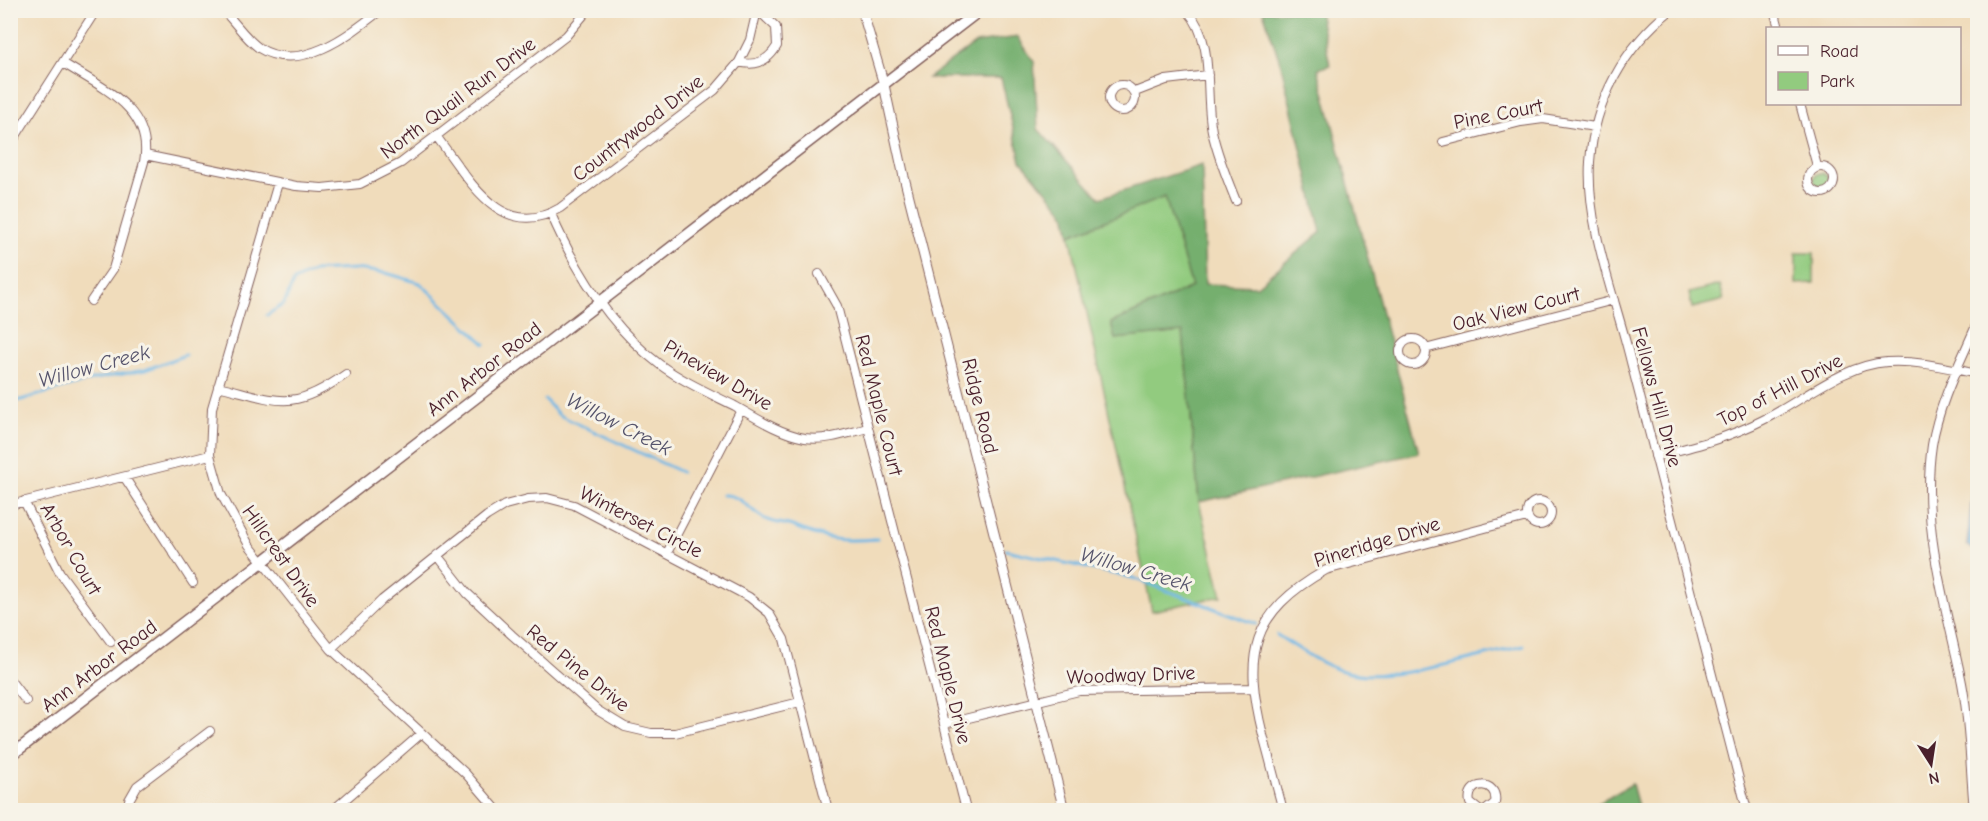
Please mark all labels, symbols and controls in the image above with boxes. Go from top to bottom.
legend [1766,27,1961,105]
street label: North Quail Run Drive [376,32,540,164]
text: Road [1820,41,1859,62]
street label: Countrywood Drive [568,70,708,186]
text: Park [1820,71,1855,92]
street label: Pine Court [1452,94,1546,134]
street label: Oak View Court [1450,282,1583,336]
street label: Ann Arbor Road [422,317,546,421]
street label: Fellows Hill Drive [1627,324,1687,470]
street label: Red Maple Court [850,332,908,479]
street label: Pineview Drive [660,335,776,415]
water label: Willow Creek [36,339,153,392]
street label: Top of Hill Drive [1714,349,1846,431]
street label: Ridge Road [957,356,1003,456]
water label: Willow Creek [562,387,676,461]
street label: Winterset Circle [576,481,706,563]
street label: Arbor Court [35,499,107,600]
street label: Hillcrest Drive [238,501,324,611]
street label: Pineridge Drive [1311,512,1443,572]
water label: Willow Creek [1078,542,1195,597]
street label: Red Maple Drive [920,604,976,746]
street label: Ann Arbor Road [37,615,161,717]
street label: Red Pine Drive [522,620,634,716]
street label: Woodway Drive [1066,661,1196,689]
north arrow [1901,734,1961,794]
text: N [1927,768,1941,788]

